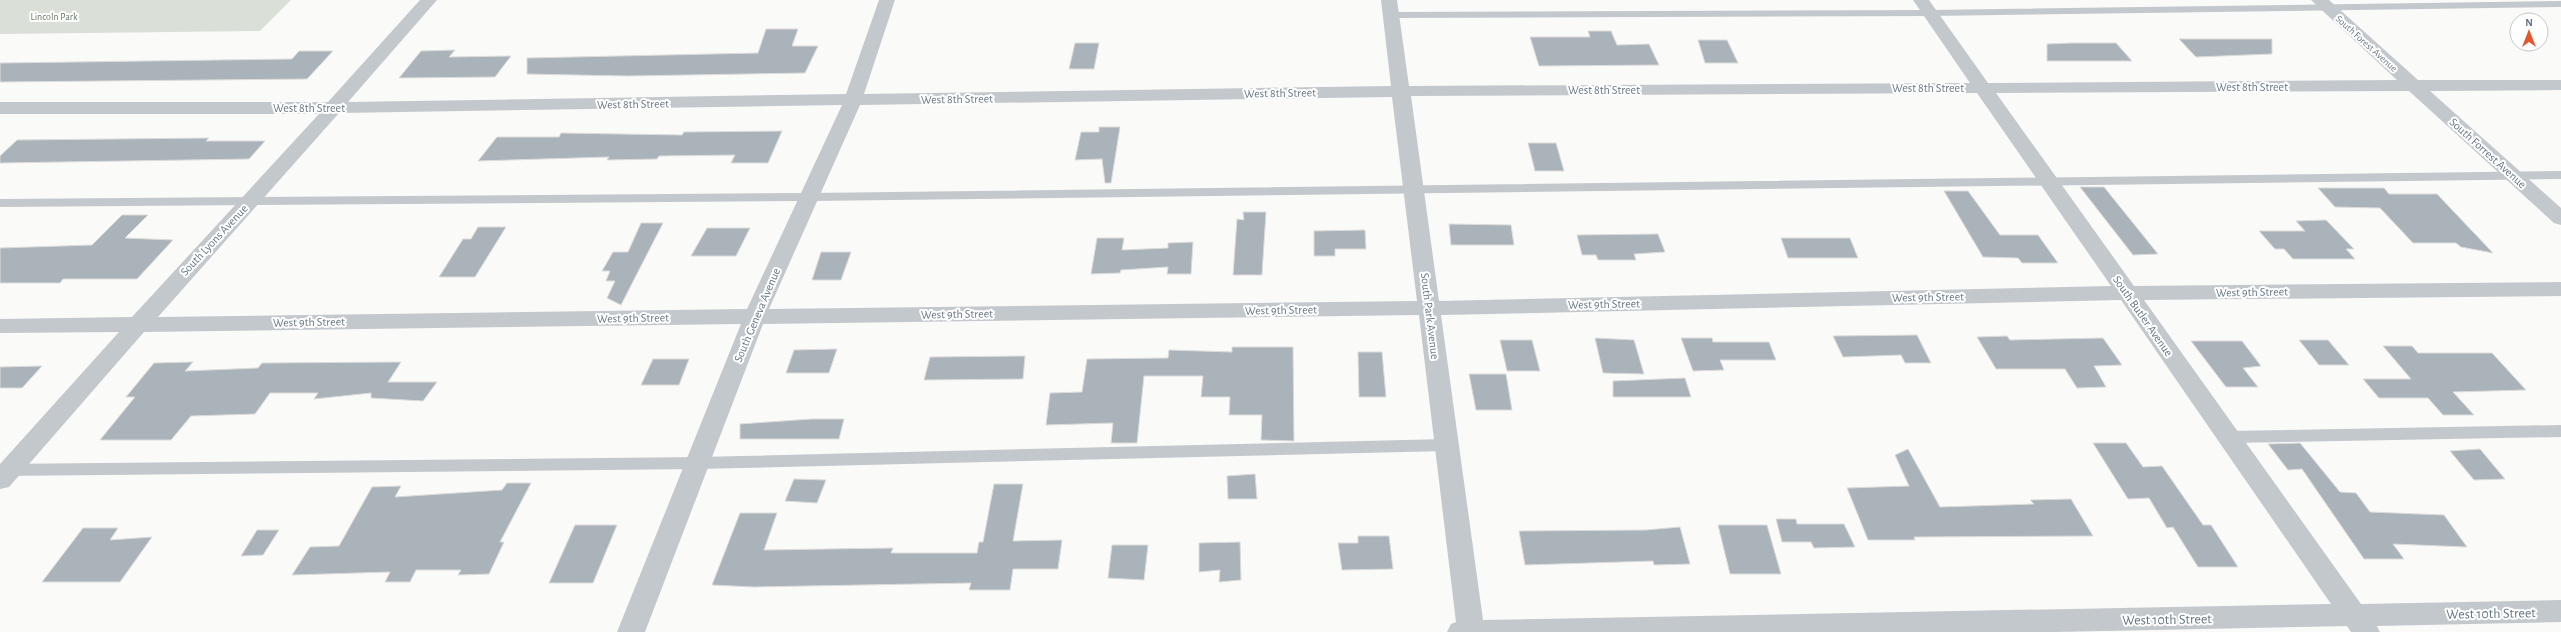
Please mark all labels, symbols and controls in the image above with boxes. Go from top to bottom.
park label: Lincoln Park [30,12,78,22]
north arrow [2509,12,2549,52]
street label: South Forest Avenue [2334,14,2399,74]
text: N [2525,17,2533,28]
street label: West 8th Street [2216,81,2288,93]
street label: West 8th Street [1892,82,1964,94]
street label: West 8th Street [1568,84,1640,96]
street label: West 8th Street [1244,86,1316,100]
street label: West 8th Street [921,92,993,106]
street label: West 8th Street [597,97,669,111]
street label: West 8th Street [273,102,345,114]
street label: South Forrest Avenue [2447,116,2529,190]
street label: South Lyons Avenue [178,202,251,279]
street label: South Geneva Avenue [732,266,782,364]
street label: South Park Avenue [1419,272,1441,360]
street label: South Butler Avenue [2111,274,2175,358]
street label: West 9th Street [2216,285,2288,299]
street label: West 9th Street [1892,290,1964,304]
street label: West 9th Street [1568,297,1640,311]
street label: West 9th Street [1245,303,1317,317]
street label: West 9th Street [921,307,993,321]
street label: West 9th Street [597,311,669,325]
street label: West 9th Street [273,315,345,329]
street label: West 10th Street [2446,606,2536,622]
street label: West 10th Street [2122,612,2212,628]

